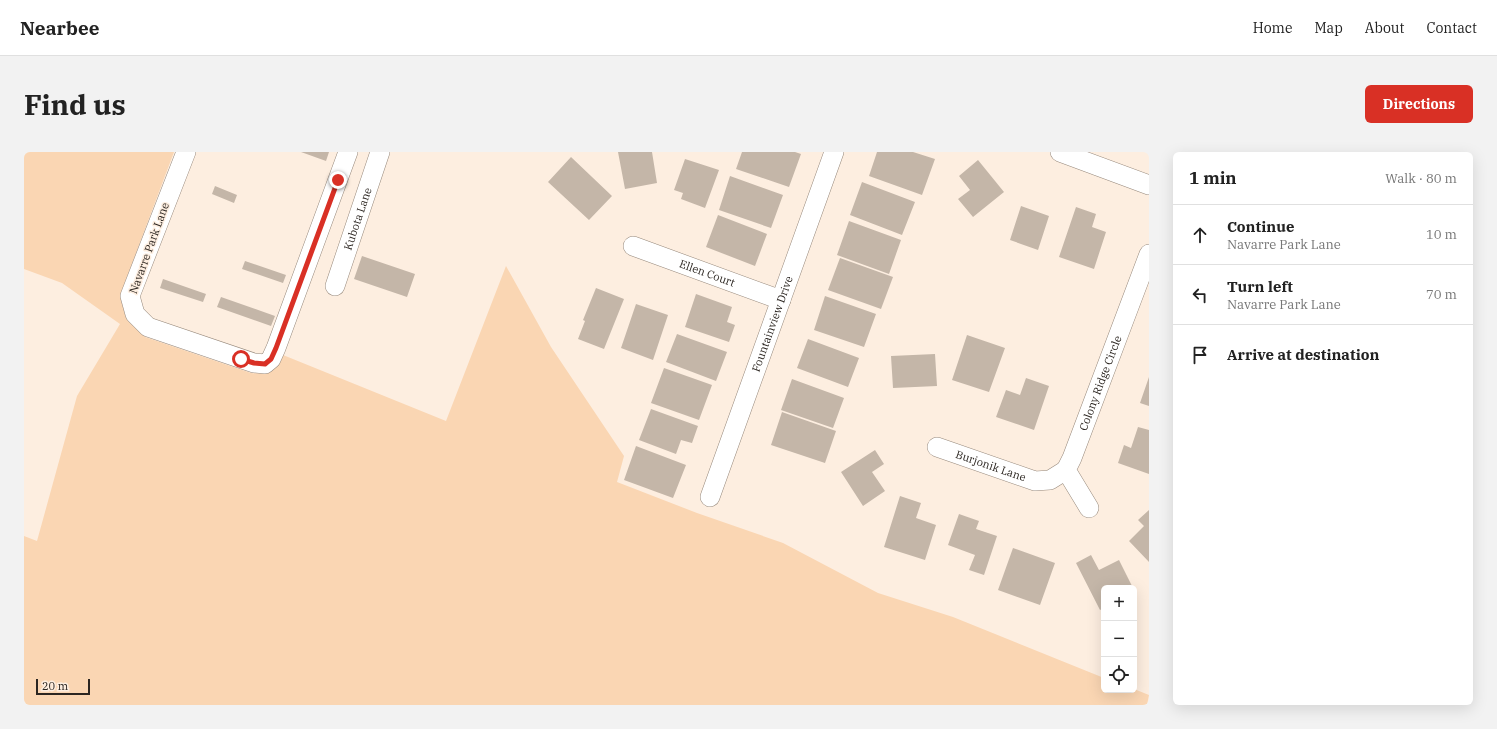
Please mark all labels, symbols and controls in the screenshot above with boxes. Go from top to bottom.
text: Nearbee [20,16,99,40]
text: Home [1253,19,1292,37]
text: Map [1314,19,1343,37]
text: About [1365,19,1404,37]
text: Contact [1426,19,1477,37]
button: Directions [1365,85,1473,123]
text: Find us [24,86,126,123]
text: 1 min [1189,167,1237,189]
text: Walk · 80 m [1385,170,1457,187]
route end [329,171,347,189]
street label: Kubota Lane [341,185,375,252]
street label: Navarre Park Lane [126,200,172,296]
text: Continue [1227,217,1294,236]
icon: ahead [1189,224,1211,246]
text: 10 m [1426,226,1457,243]
text: Navarre Park Lane [1227,236,1341,253]
street label: Ellen Court [678,257,737,290]
street label: Fountainview Drive [749,274,796,374]
text: Turn left [1227,277,1293,296]
icon: left [1189,284,1211,306]
text: 70 m [1426,286,1457,303]
text: Navarre Park Lane [1227,296,1341,313]
street label: Colony Ridge Circle [1076,333,1125,432]
icon: arrive [1189,344,1211,366]
text: Arrive at destination [1227,345,1379,364]
route start [232,350,250,368]
street label: Burjonik Lane [954,447,1028,484]
map controls [1101,585,1137,693]
button: + [1101,585,1137,621]
button: − [1101,621,1137,657]
button: locate [1101,657,1137,693]
scale bar [36,677,90,696]
text: 20 m [42,679,68,693]

